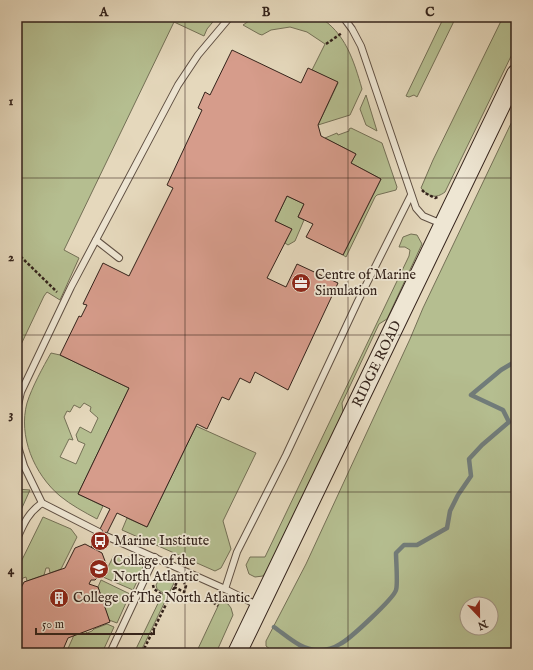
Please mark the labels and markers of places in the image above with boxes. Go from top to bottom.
place label: Centre of Marine Simulation [315,266,416,300]
office icon: Centre of Marine Simulation [290,272,312,294]
bus stop icon: Marine Institute [89,530,111,552]
place label: Marine Institute [114,532,210,550]
place label: Collage of the North Atlantic [113,552,199,586]
school or university icon: Collage of the North Atlantic [88,558,110,580]
building icon: College of The North Atlantic [48,587,70,609]
place label: College of The North Atlantic [73,589,250,607]

